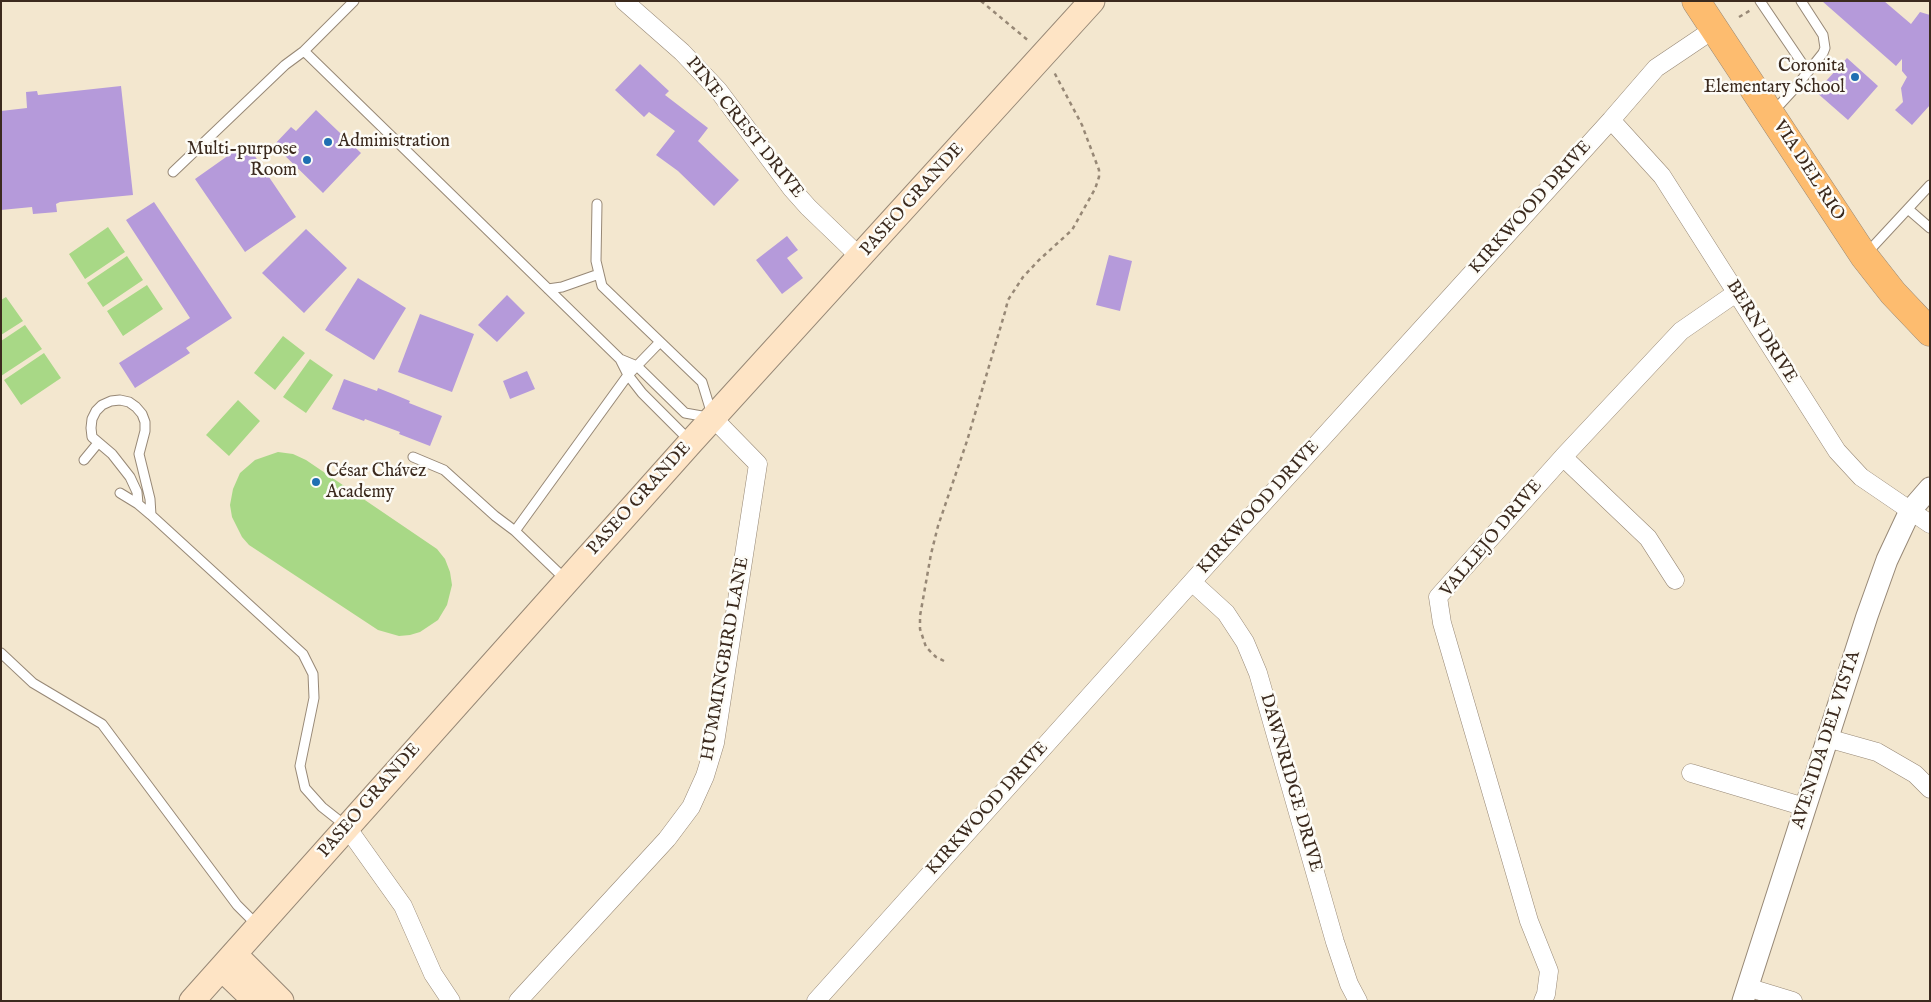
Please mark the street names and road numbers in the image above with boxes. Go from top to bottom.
street label: PINE CREST DRIVE [681,53,807,203]
street label: VIA DEL RIO [1768,117,1848,225]
street label: KIRKWOOD DRIVE [1465,137,1597,279]
street label: PASEO GRANDE [856,139,970,261]
street label: BERN DRIVE [1721,277,1801,387]
street label: KIRKWOOD DRIVE [1193,437,1325,579]
street label: PASEO GRANDE [583,438,697,560]
street label: VALLEJO DRIVE [1437,476,1547,602]
street label: HUMMINGBIRD LANE [697,555,755,763]
street label: AVENIDA DEL VISTA [1788,648,1866,832]
street label: DAWNRIDGE DRIVE [1254,691,1326,875]
street label: KIRKWOOD DRIVE [922,738,1054,880]
street label: PASEO GRANDE [314,739,426,863]

